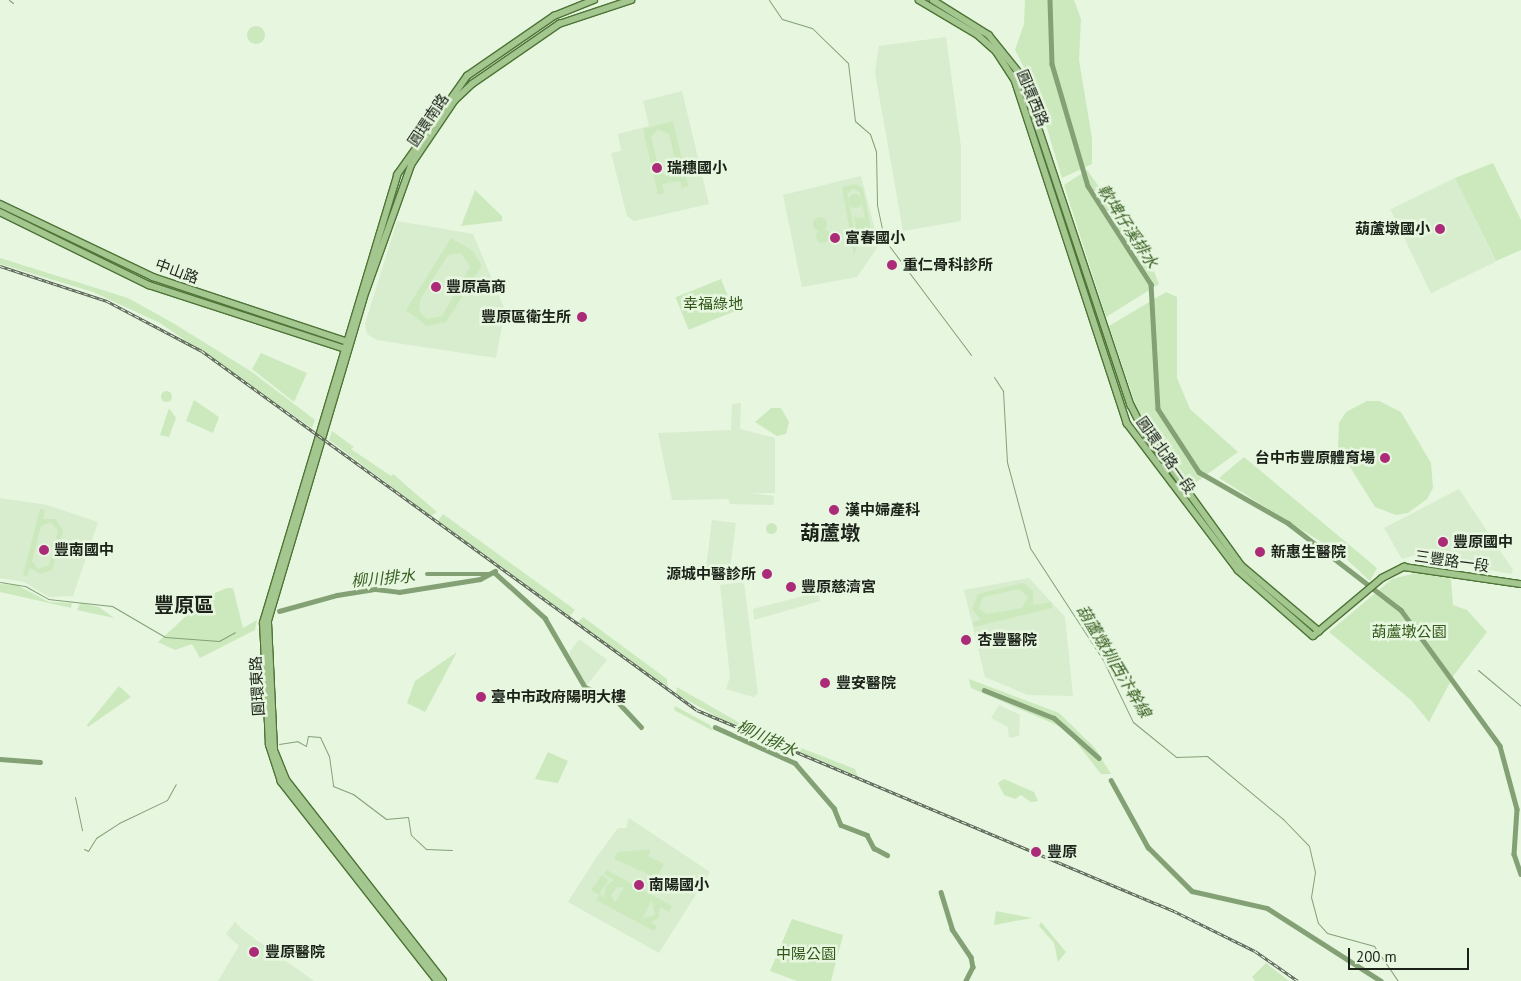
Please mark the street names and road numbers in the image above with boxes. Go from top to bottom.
street label: 圓環西路 [1013,67,1053,129]
street label: 圓環南路 [404,90,452,150]
street label: 中山路 [153,255,201,287]
street label: 圓環北路一段 [1133,413,1199,497]
street label: 三豐路一段 [1414,547,1490,575]
street label: 圓環東路 [246,656,268,716]

